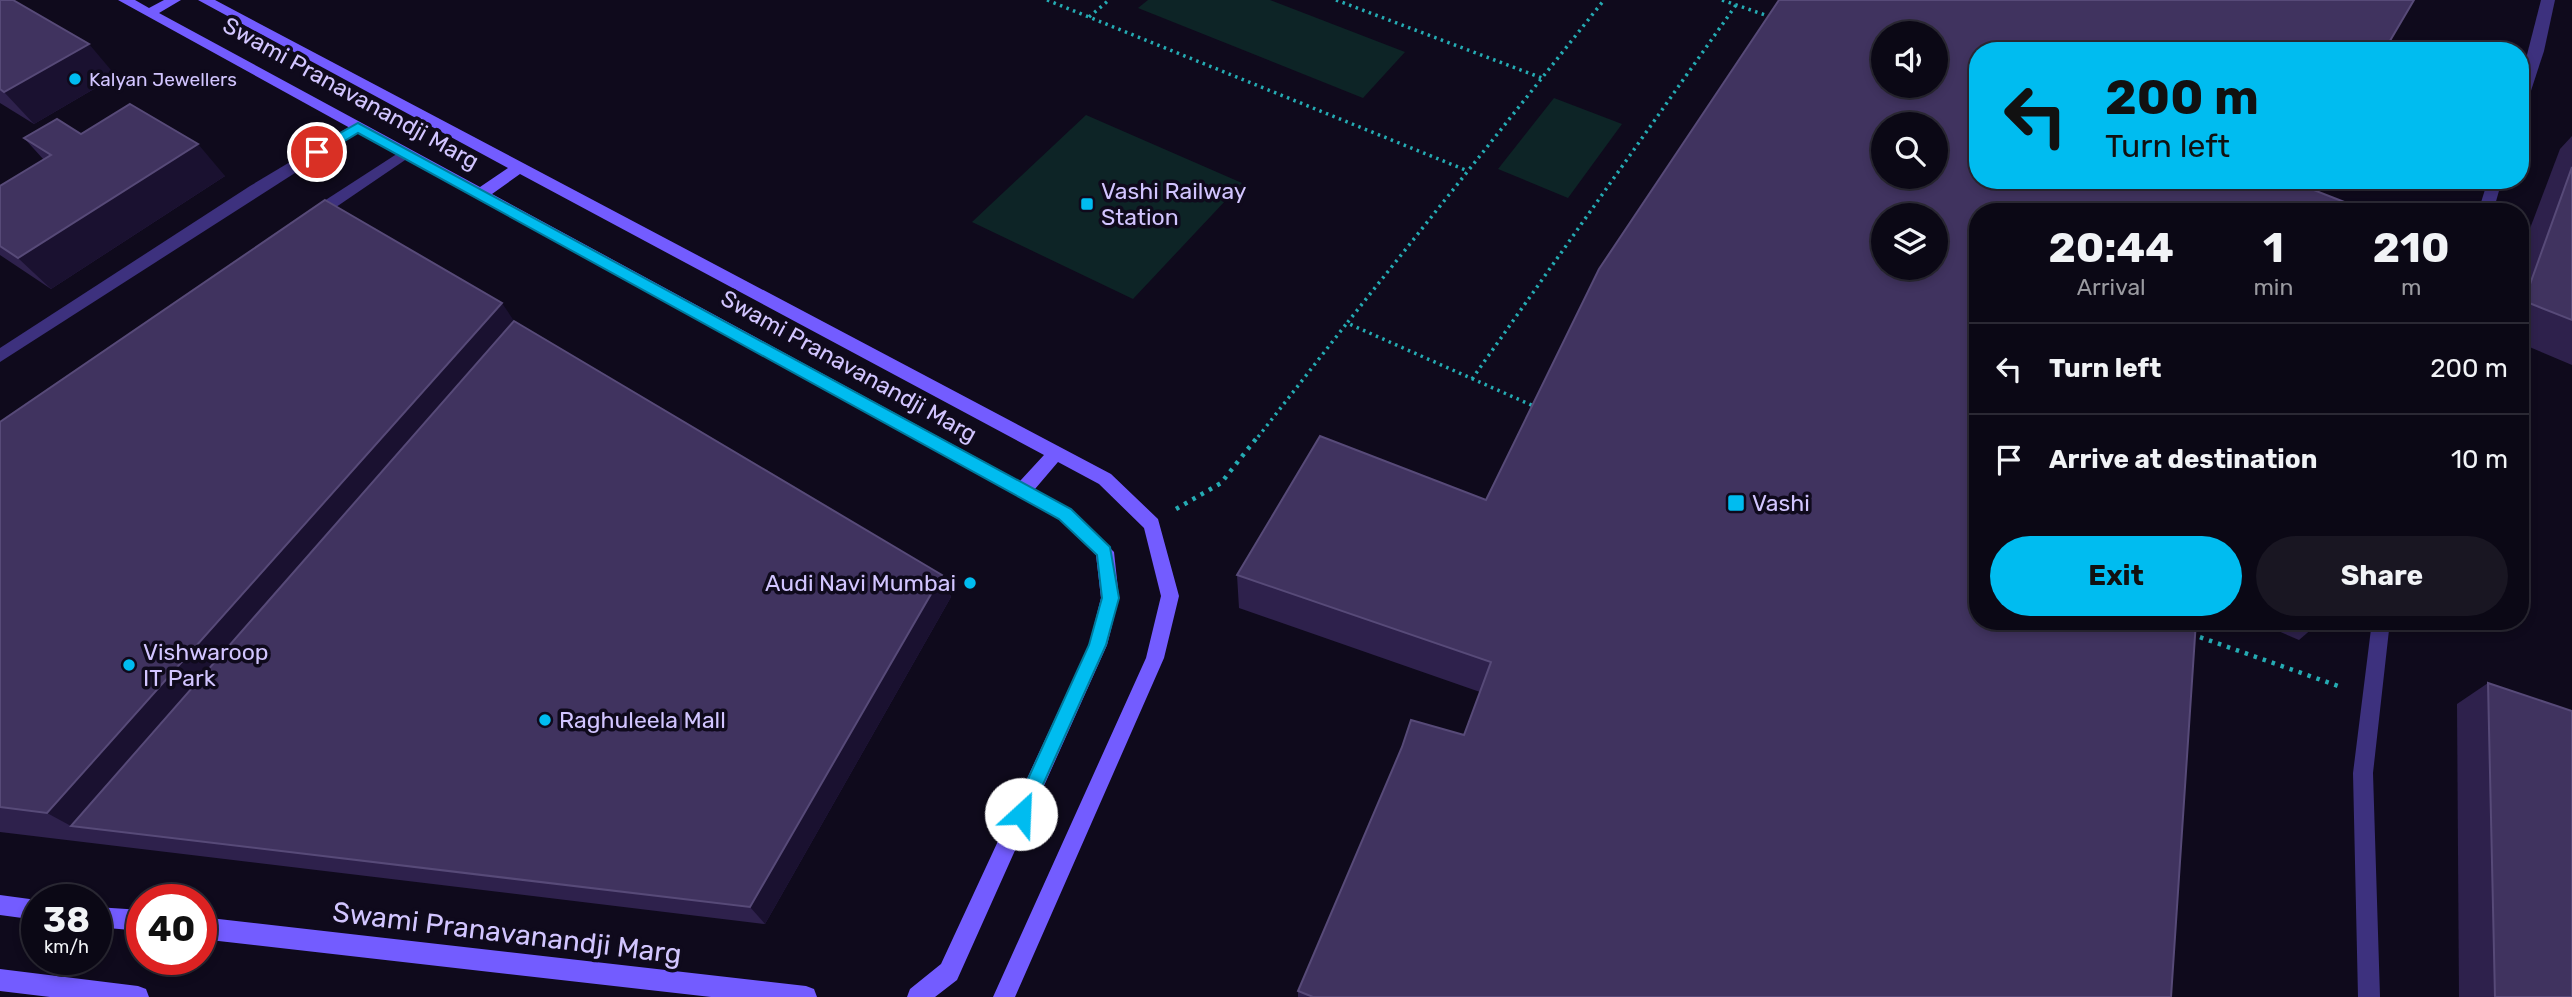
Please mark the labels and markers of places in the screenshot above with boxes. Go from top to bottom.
place label: Kalyan Jewellers [89,68,237,91]
marker: Kalyan Jewellers [67,71,83,87]
pin [287,122,347,182]
place label: Vashi Railway Station [1101,177,1247,231]
marker: Vashi Railway Station [1079,196,1095,212]
place label: Vashi [1752,489,1810,517]
marker: Vashi [1726,493,1746,513]
place label: Audi Navi Mumbai [765,569,956,597]
marker: Audi Navi Mumbai [962,575,978,591]
place label: Vishwaroop IT Park [143,638,269,692]
marker: Vishwaroop IT Park [121,657,137,673]
place label: Raghuleela Mall [559,706,726,734]
marker: Raghuleela Mall [537,712,553,728]

